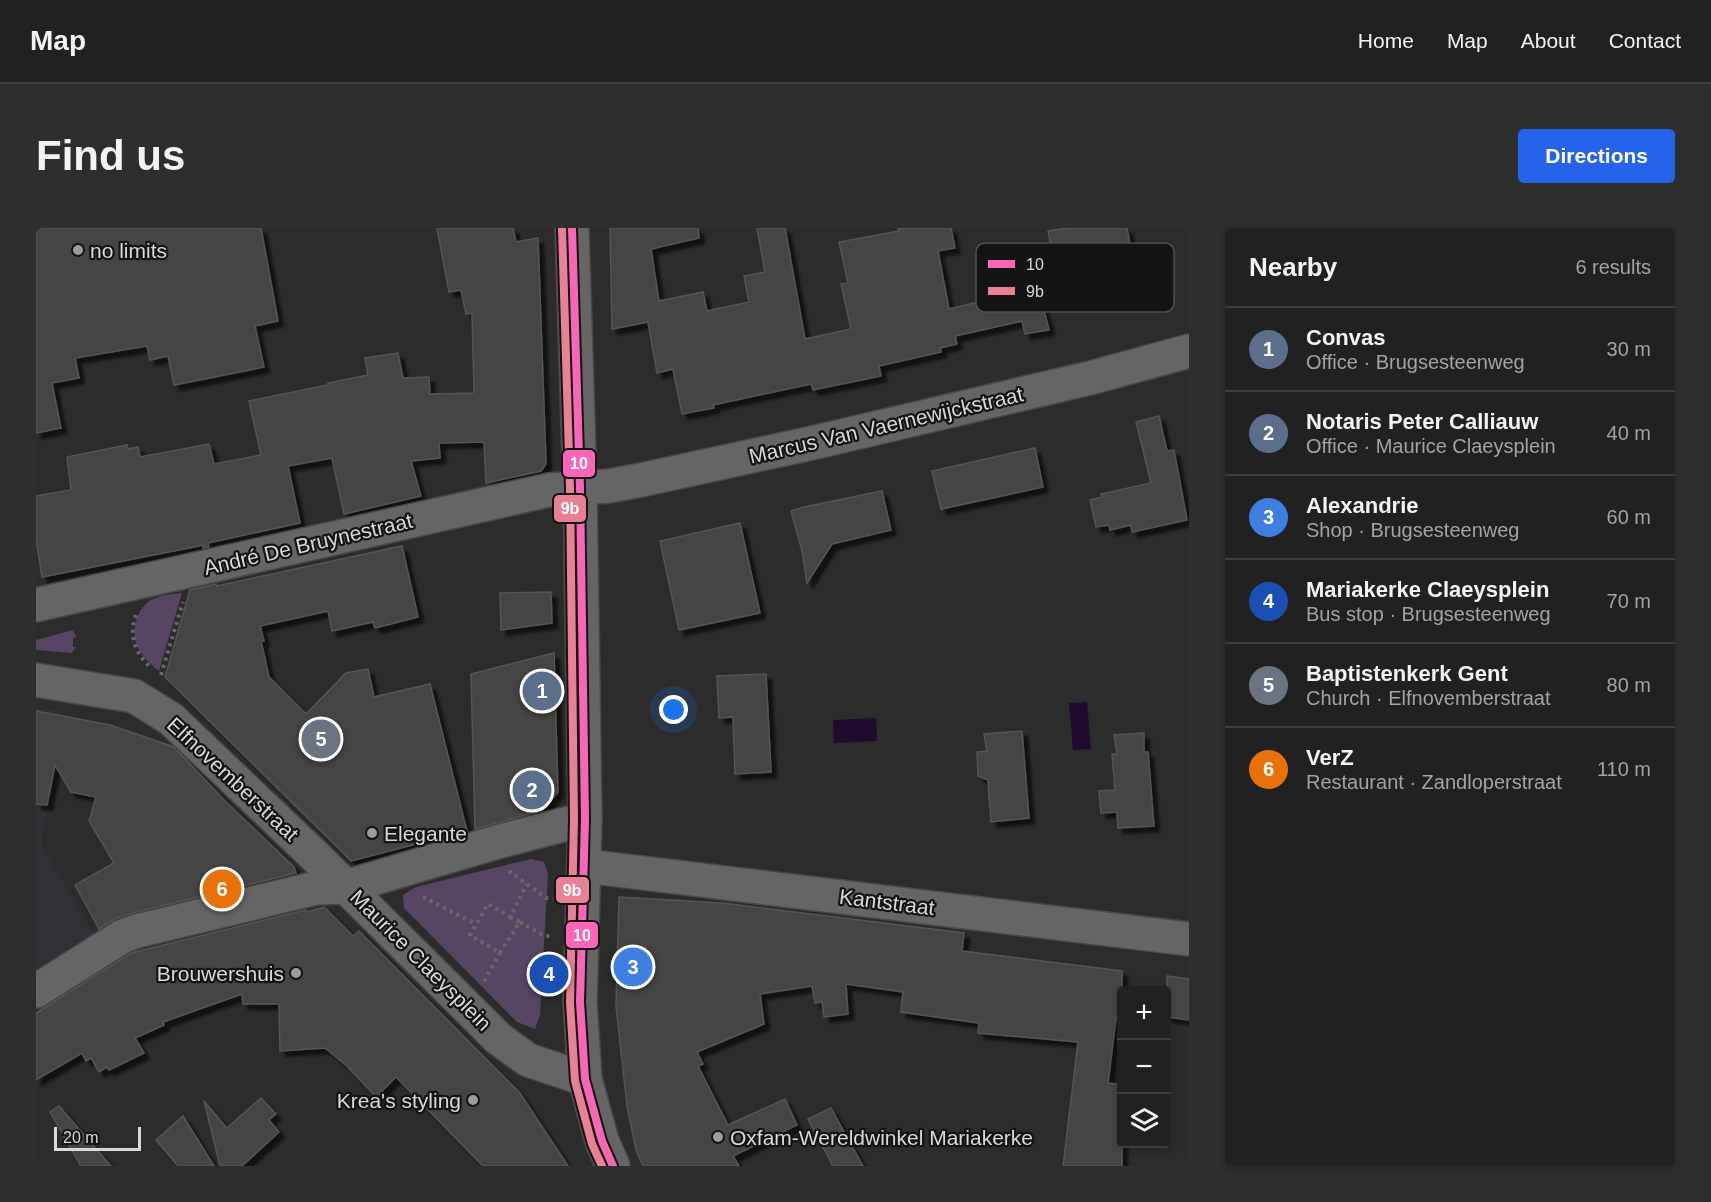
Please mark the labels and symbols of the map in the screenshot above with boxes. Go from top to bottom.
place label: no limits [90,239,167,262]
marker: no limits [71,243,85,257]
legend [976,243,1174,312]
text: 10 [1026,256,1044,273]
text: 9b [1026,283,1044,300]
street label: Marcus Van Vaernewijckstraat [747,382,1025,468]
line badge: 10 [562,449,596,478]
text: 10 [570,455,588,472]
line badge: 9b [553,494,587,523]
text: 9b [561,500,580,517]
street label: André De Bruynestraat [201,509,415,579]
pin: 1 [522,668,562,714]
your location [659,695,688,724]
street label: Elfnovemberstraat [163,712,303,846]
pin: 5 [302,716,340,762]
pin: 2 [512,768,552,812]
place label: Elegante [384,822,467,845]
marker: Elegante [365,826,379,840]
pin: 6 [202,866,242,912]
line badge: 9b [555,876,590,904]
text: 9b [563,882,582,899]
street label: Maurice Claeysplein [346,885,496,1035]
street label: Kantstraat [838,885,936,919]
line badge: 10 [565,921,599,949]
text: 10 [573,927,591,944]
pin: 3 [614,944,652,990]
pin: 4 [530,952,568,996]
place label: Brouwershuis [157,962,284,985]
marker: Brouwershuis [289,966,303,980]
place label: Krea's styling [337,1089,461,1112]
marker: Krea's styling [466,1093,480,1107]
scale bar [54,1124,141,1152]
place label: Oxfam-Wereldwinkel Mariakerke [730,1126,1033,1149]
marker: Oxfam-Wereldwinkel Mariakerke [711,1130,725,1144]

